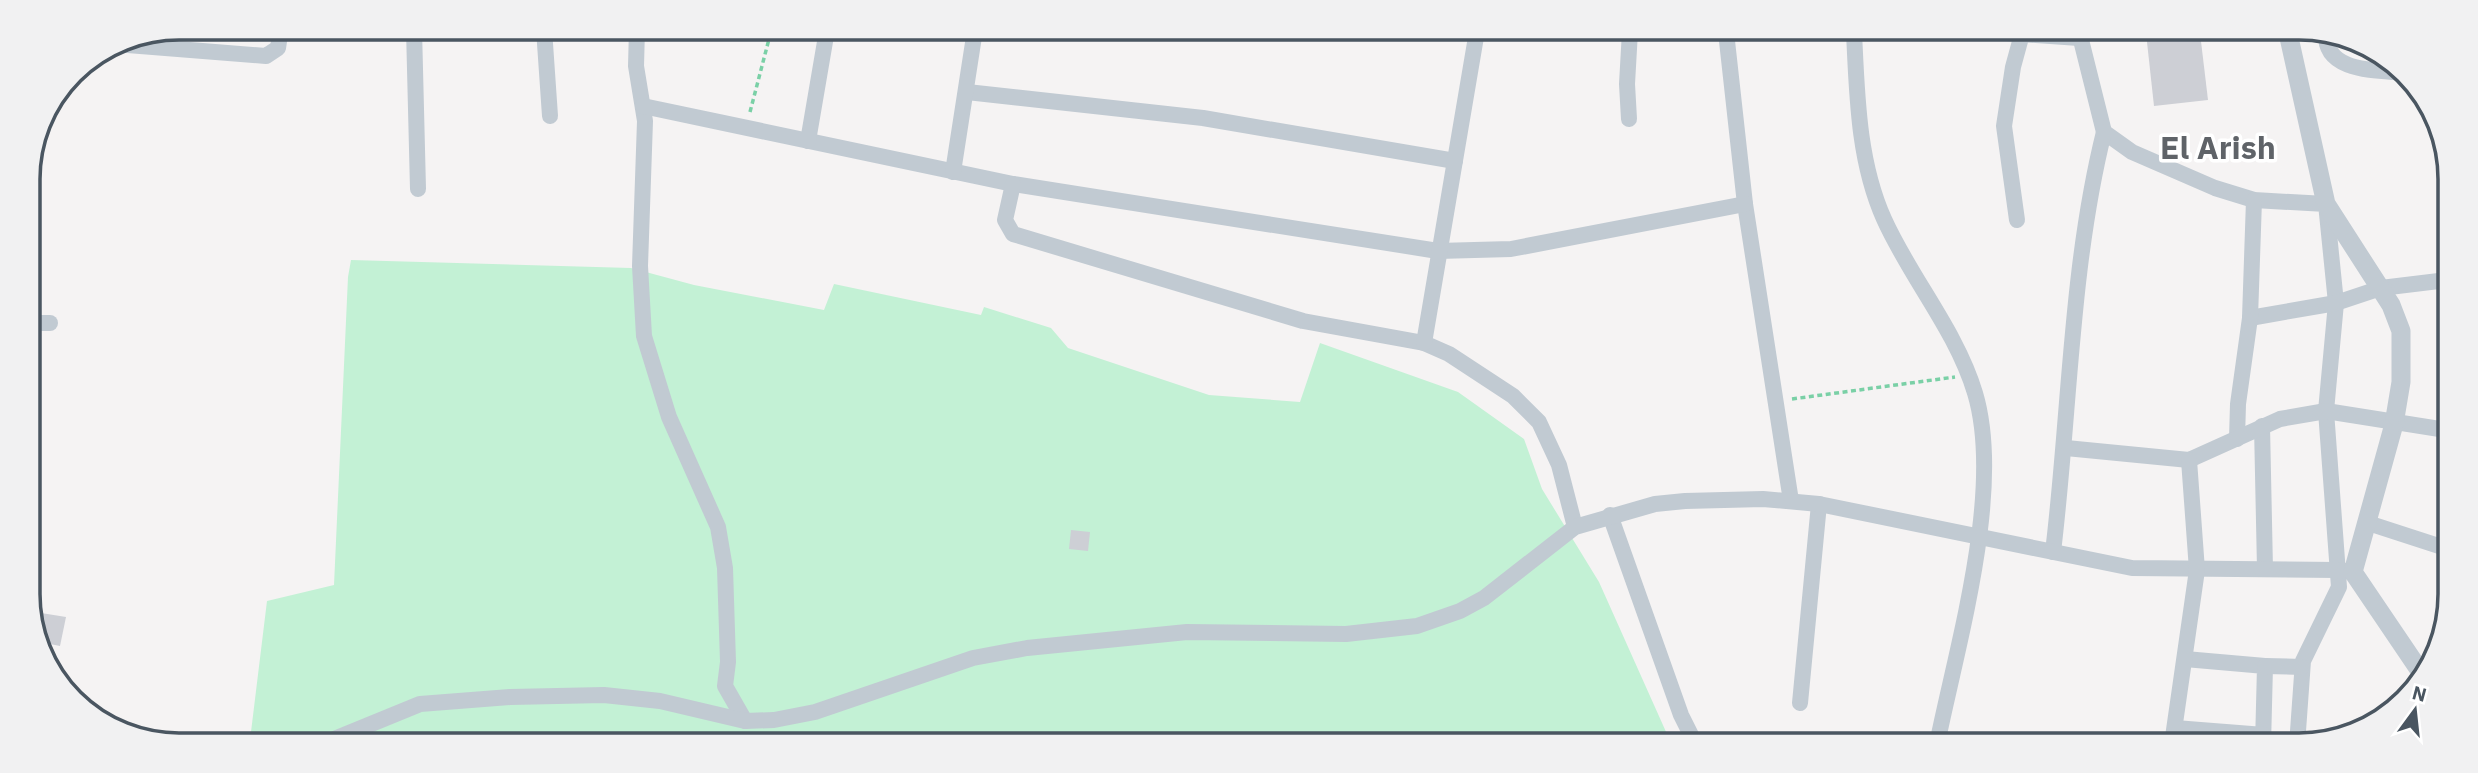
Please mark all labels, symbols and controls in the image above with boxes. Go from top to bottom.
district label: El Arish [2160,126,2276,168]
north arrow [2380,675,2450,745]
text: N [2410,680,2429,707]

